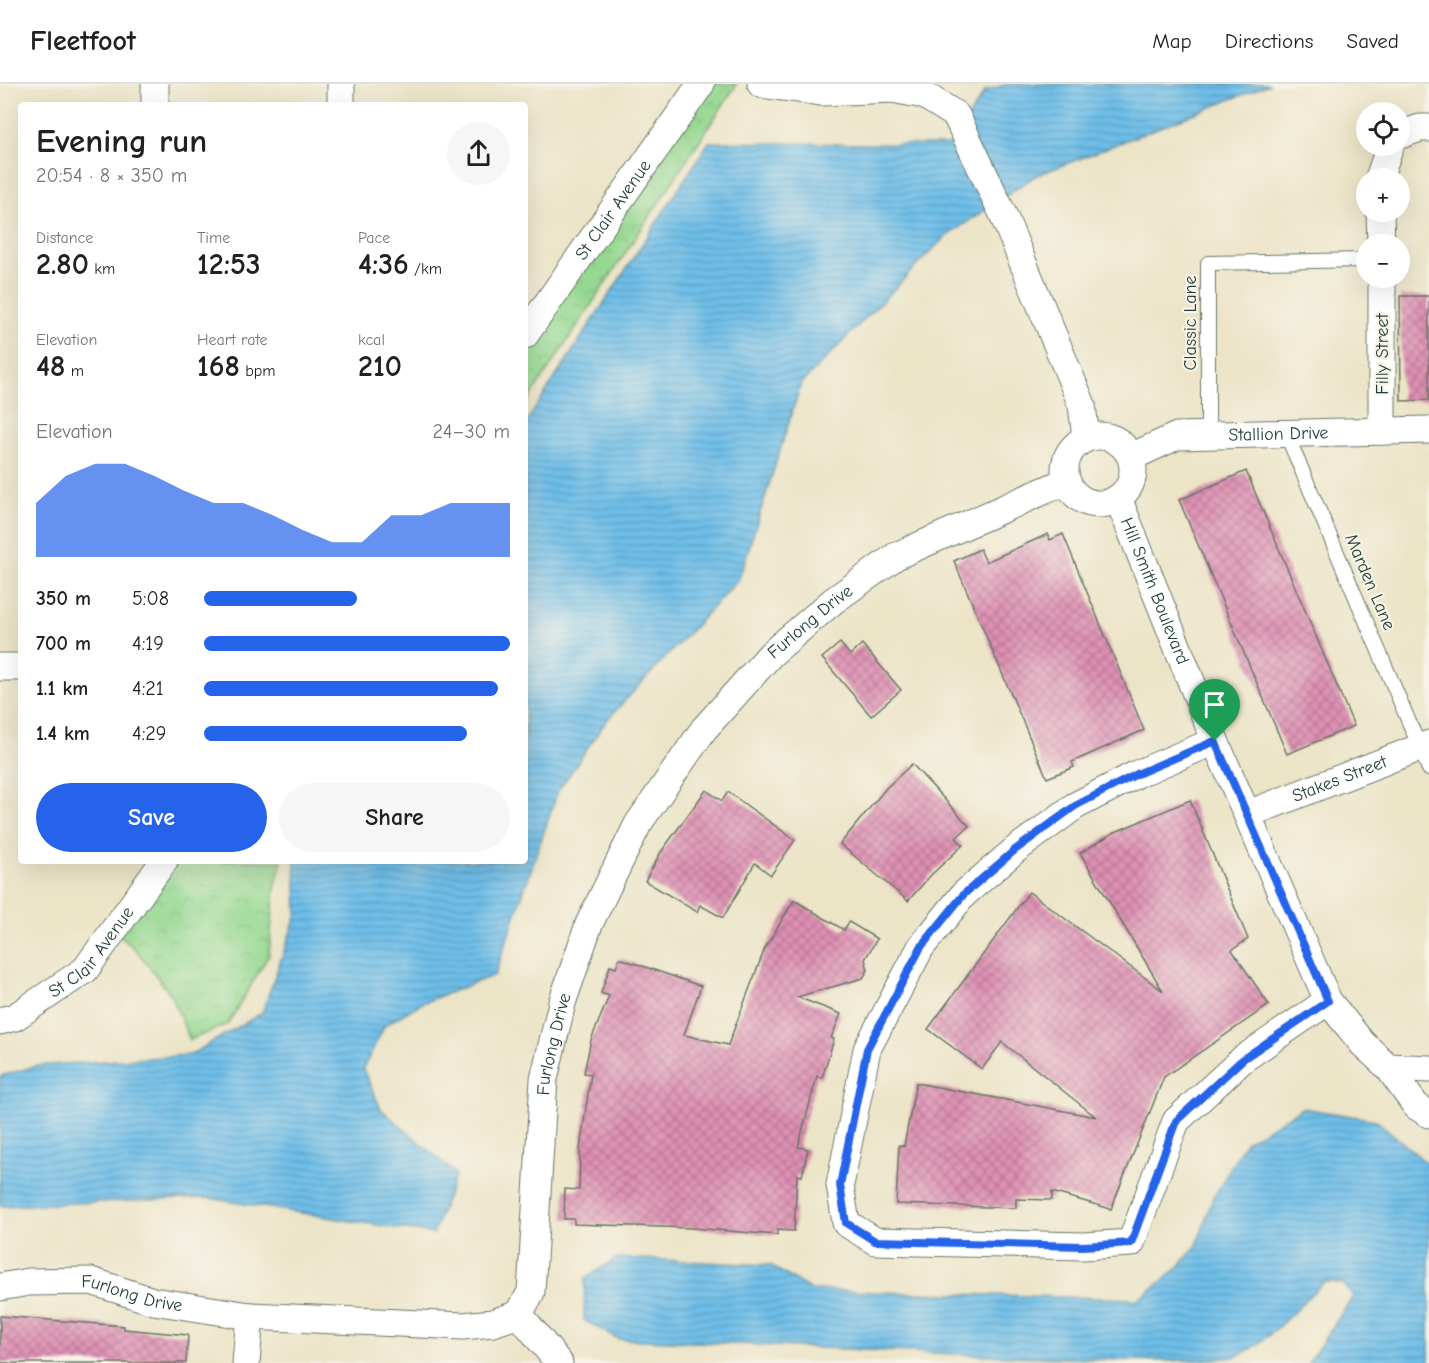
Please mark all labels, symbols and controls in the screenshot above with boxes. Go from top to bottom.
text: Fleetfoot [30,25,136,57]
text: Map [1152,29,1192,53]
text: Directions [1225,29,1314,53]
text: Saved [1347,29,1399,53]
map controls [1356,102,1410,288]
button: locate [1356,102,1410,156]
text: Evening run [36,122,207,160]
button: share [447,122,510,185]
street label: St Clair Avenue [570,156,655,264]
text: 20:54 · 8 × 350 m [36,164,187,187]
button: + [1356,168,1410,222]
text: Distance [36,229,93,247]
text: Time [197,229,230,247]
text: Pace [358,229,390,247]
button: − [1356,234,1410,288]
text: 2.80 [36,247,89,282]
text: 12:53 [197,247,261,282]
text: 4:36 [358,247,409,282]
text: km [89,260,115,278]
text: /km [409,260,442,278]
street label: Classic Lane [1180,276,1201,371]
street label: Filly Street [1372,312,1393,395]
text: Elevation [36,331,97,349]
text: Heart rate [197,331,268,349]
text: kcal [358,331,385,349]
text: 48 [36,349,65,384]
text: 168 [197,349,240,384]
text: 210 [358,349,402,384]
text: m [65,362,84,380]
text: bpm [240,362,275,380]
text: Elevation [36,420,113,443]
text: 24–30 m [432,420,510,443]
street label: Stallion Drive [1228,422,1329,445]
street label: Hill Smith Boulevard [1116,514,1194,667]
street label: Marden Lane [1340,531,1400,633]
street label: Furlong Drive [763,580,857,663]
text: 350 m [36,587,91,610]
text: 5:08 [132,587,169,610]
text: 700 m [36,632,91,655]
text: 4:19 [132,632,164,655]
text: 1.1 km [36,677,88,700]
text: 4:21 [132,677,164,700]
pin [1189,679,1240,741]
icon: arrive [1198,688,1231,721]
text: 1.4 km [36,722,90,745]
text: 4:29 [132,722,166,745]
street label: Stakes Street [1289,751,1391,806]
button: Save [36,783,267,852]
button: Share [279,783,510,852]
street label: St Clair Avenue [45,902,138,1002]
street label: Furlong Drive [533,990,575,1096]
street label: Furlong Drive [81,1270,184,1316]

